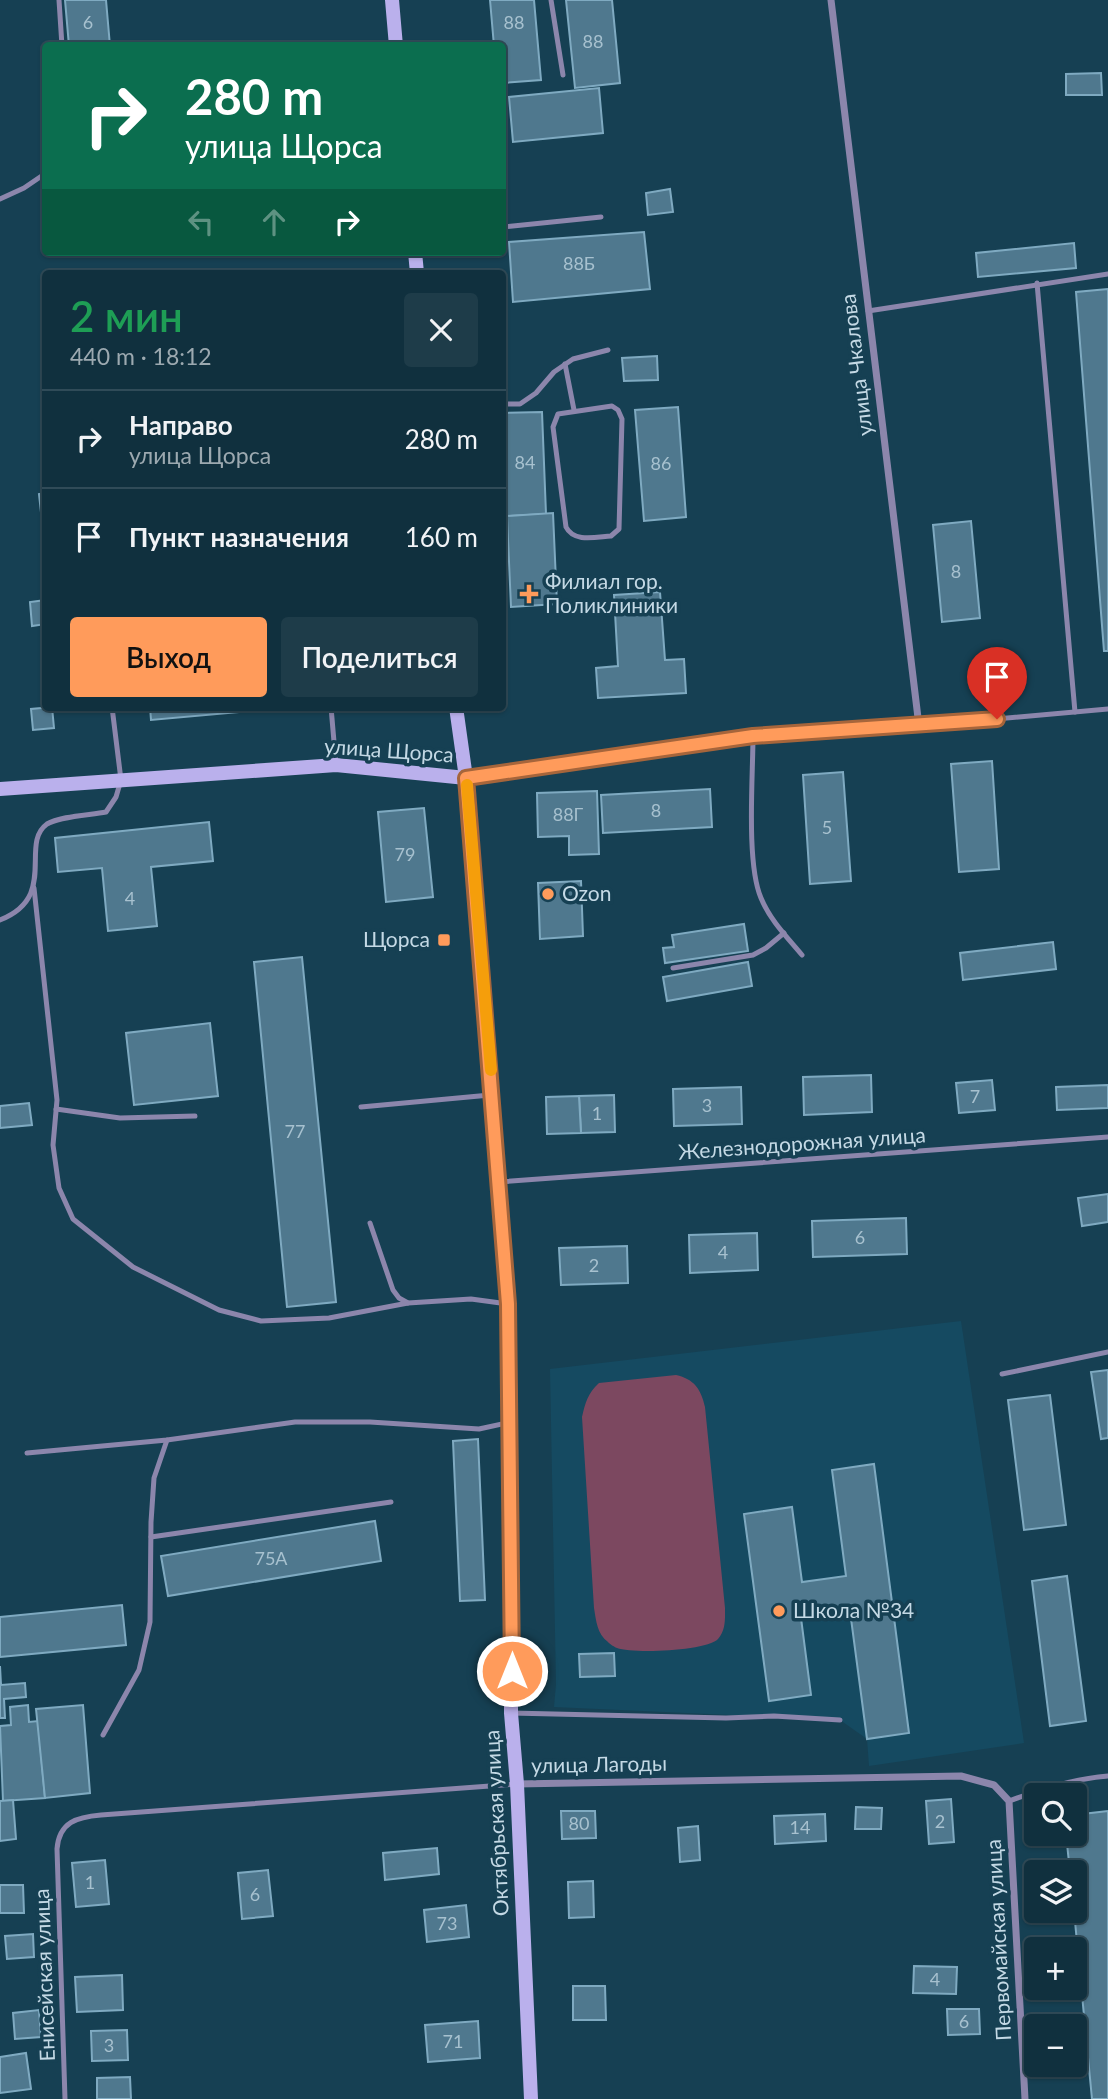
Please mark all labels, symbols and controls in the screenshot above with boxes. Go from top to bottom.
house number: 6 [83,11,93,33]
house number: 88 [504,11,524,33]
house number: 88 [583,30,603,52]
text: 280 m [185,67,323,125]
icon: right [70,70,161,161]
text: улица Щорса [185,126,383,165]
icon: left [182,203,220,241]
icon: ahead [255,203,293,241]
icon: right [328,203,366,241]
house number: 88Б [563,252,595,274]
text: 2 мин [70,291,183,341]
button: close [404,293,478,367]
street label: улица Чкалова [834,293,877,438]
text: 440 m · 18:12 [70,342,212,370]
text: Направо [129,409,233,441]
icon: right [70,420,108,458]
text: 280 m [405,423,478,455]
text: улица Щорса [129,441,271,469]
house number: 84 [515,451,535,473]
house number: 86 [651,452,671,474]
icon: arrive [70,518,108,556]
text: Пункт назначения [129,521,349,553]
text: 160 m [405,521,478,553]
house number: 8 [951,560,961,582]
place label: Филиал гор. Поликлиники [545,568,678,617]
marker: Филиал гор. Поликлиники [519,584,539,604]
button: Выход [70,617,267,697]
button: Поделиться [281,617,478,697]
pin [967,647,1027,719]
icon: arrive [978,658,1016,696]
street label: улица Щорса [324,733,455,766]
house number: 8 [651,799,661,821]
house number: 88Г [553,803,584,825]
house number: 5 [822,816,832,838]
house number: 79 [395,843,415,865]
place label: Ozon [562,880,612,905]
marker: Ozon [540,886,556,902]
house number: 4 [125,887,135,909]
place label: Щорса [363,926,430,951]
marker: Щорса [436,932,452,948]
house number: 7 [970,1085,980,1107]
house number: 3 [702,1094,712,1116]
house number: 1 [592,1102,602,1124]
house number: 77 [285,1120,305,1142]
street label: Железнодорожная улица [677,1121,926,1164]
house number: 6 [855,1226,865,1248]
house number: 4 [718,1241,728,1263]
house number: 2 [589,1254,599,1276]
house number: 75А [254,1547,288,1569]
place label: Школа №34 [793,1597,914,1622]
marker: Школа №34 [771,1603,787,1619]
position arrow [475,1634,549,1708]
street label: Октябрьская улица [478,1729,513,1917]
street label: улица Лагоды [531,1750,667,1777]
map controls [1024,1783,1087,2077]
button: search [1024,1783,1087,1846]
house number: 2 [935,1810,945,1832]
house number: 80 [569,1812,589,1834]
house number: 14 [790,1816,810,1838]
street label: Первомайская улица [980,1839,1015,2042]
button: layers [1024,1860,1087,1923]
house number: 1 [85,1871,95,1893]
house number: 6 [250,1883,260,1905]
street label: Енисейская улица [28,1888,59,2062]
house number: 73 [437,1912,457,1934]
button: + [1024,1937,1087,2000]
house number: 4 [930,1968,940,1990]
house number: 6 [959,2010,969,2032]
button: − [1024,2014,1087,2077]
house number: 71 [443,2030,463,2052]
house number: 3 [104,2034,114,2056]

